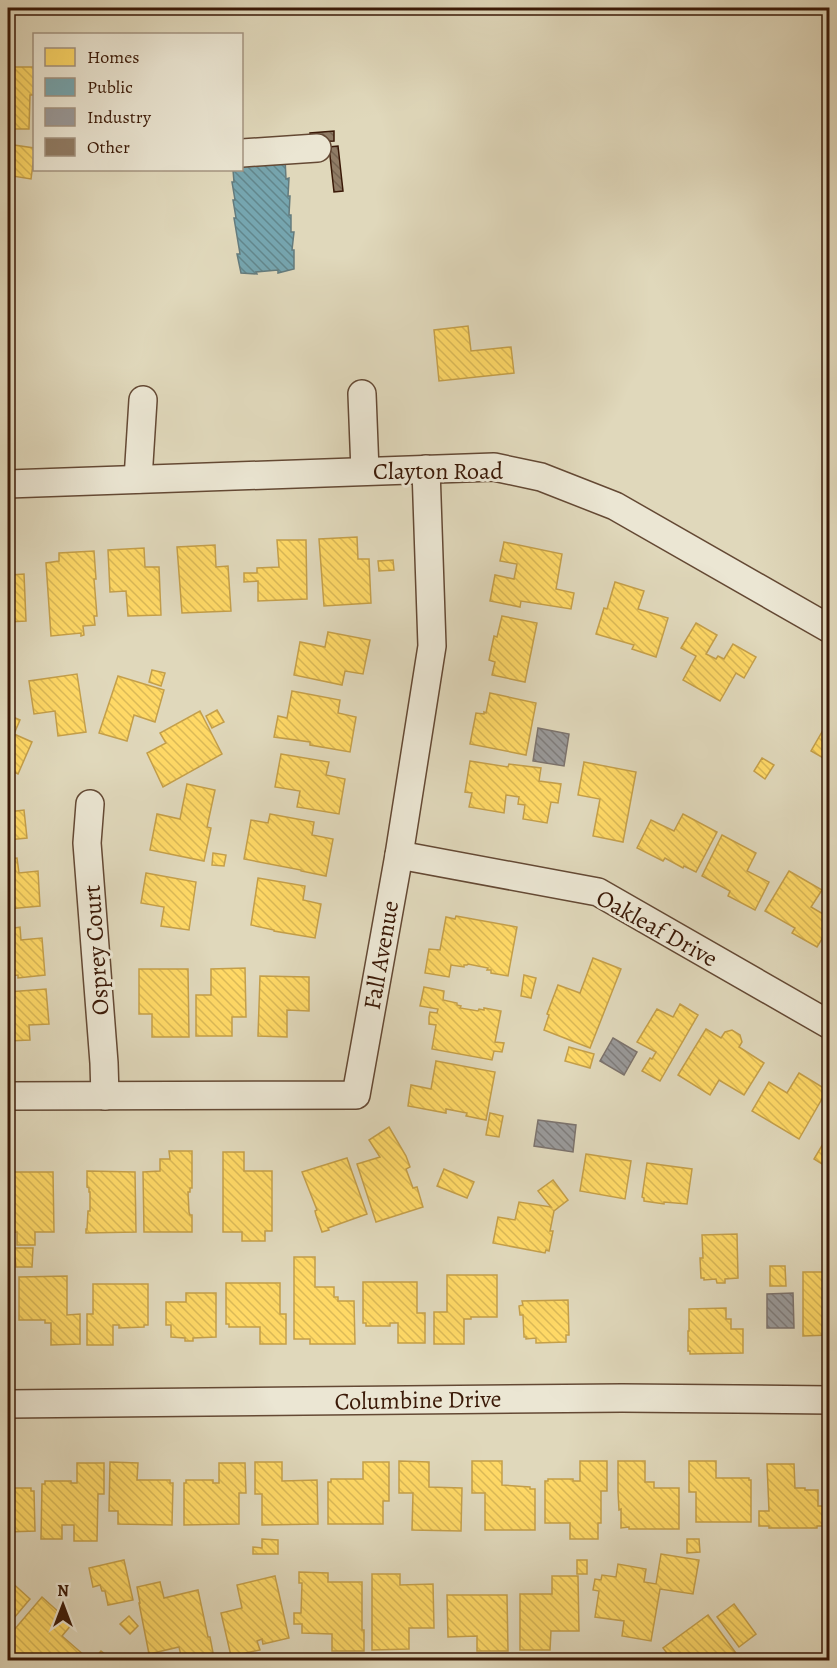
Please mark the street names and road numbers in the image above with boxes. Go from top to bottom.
street label: Clayton Road [373,455,503,487]
street label: Oakleaf Drive [591,882,723,974]
street label: Osprey Court [75,884,117,1016]
street label: Fall Avenue [356,898,406,1012]
street label: Columbine Drive [334,1383,502,1417]

